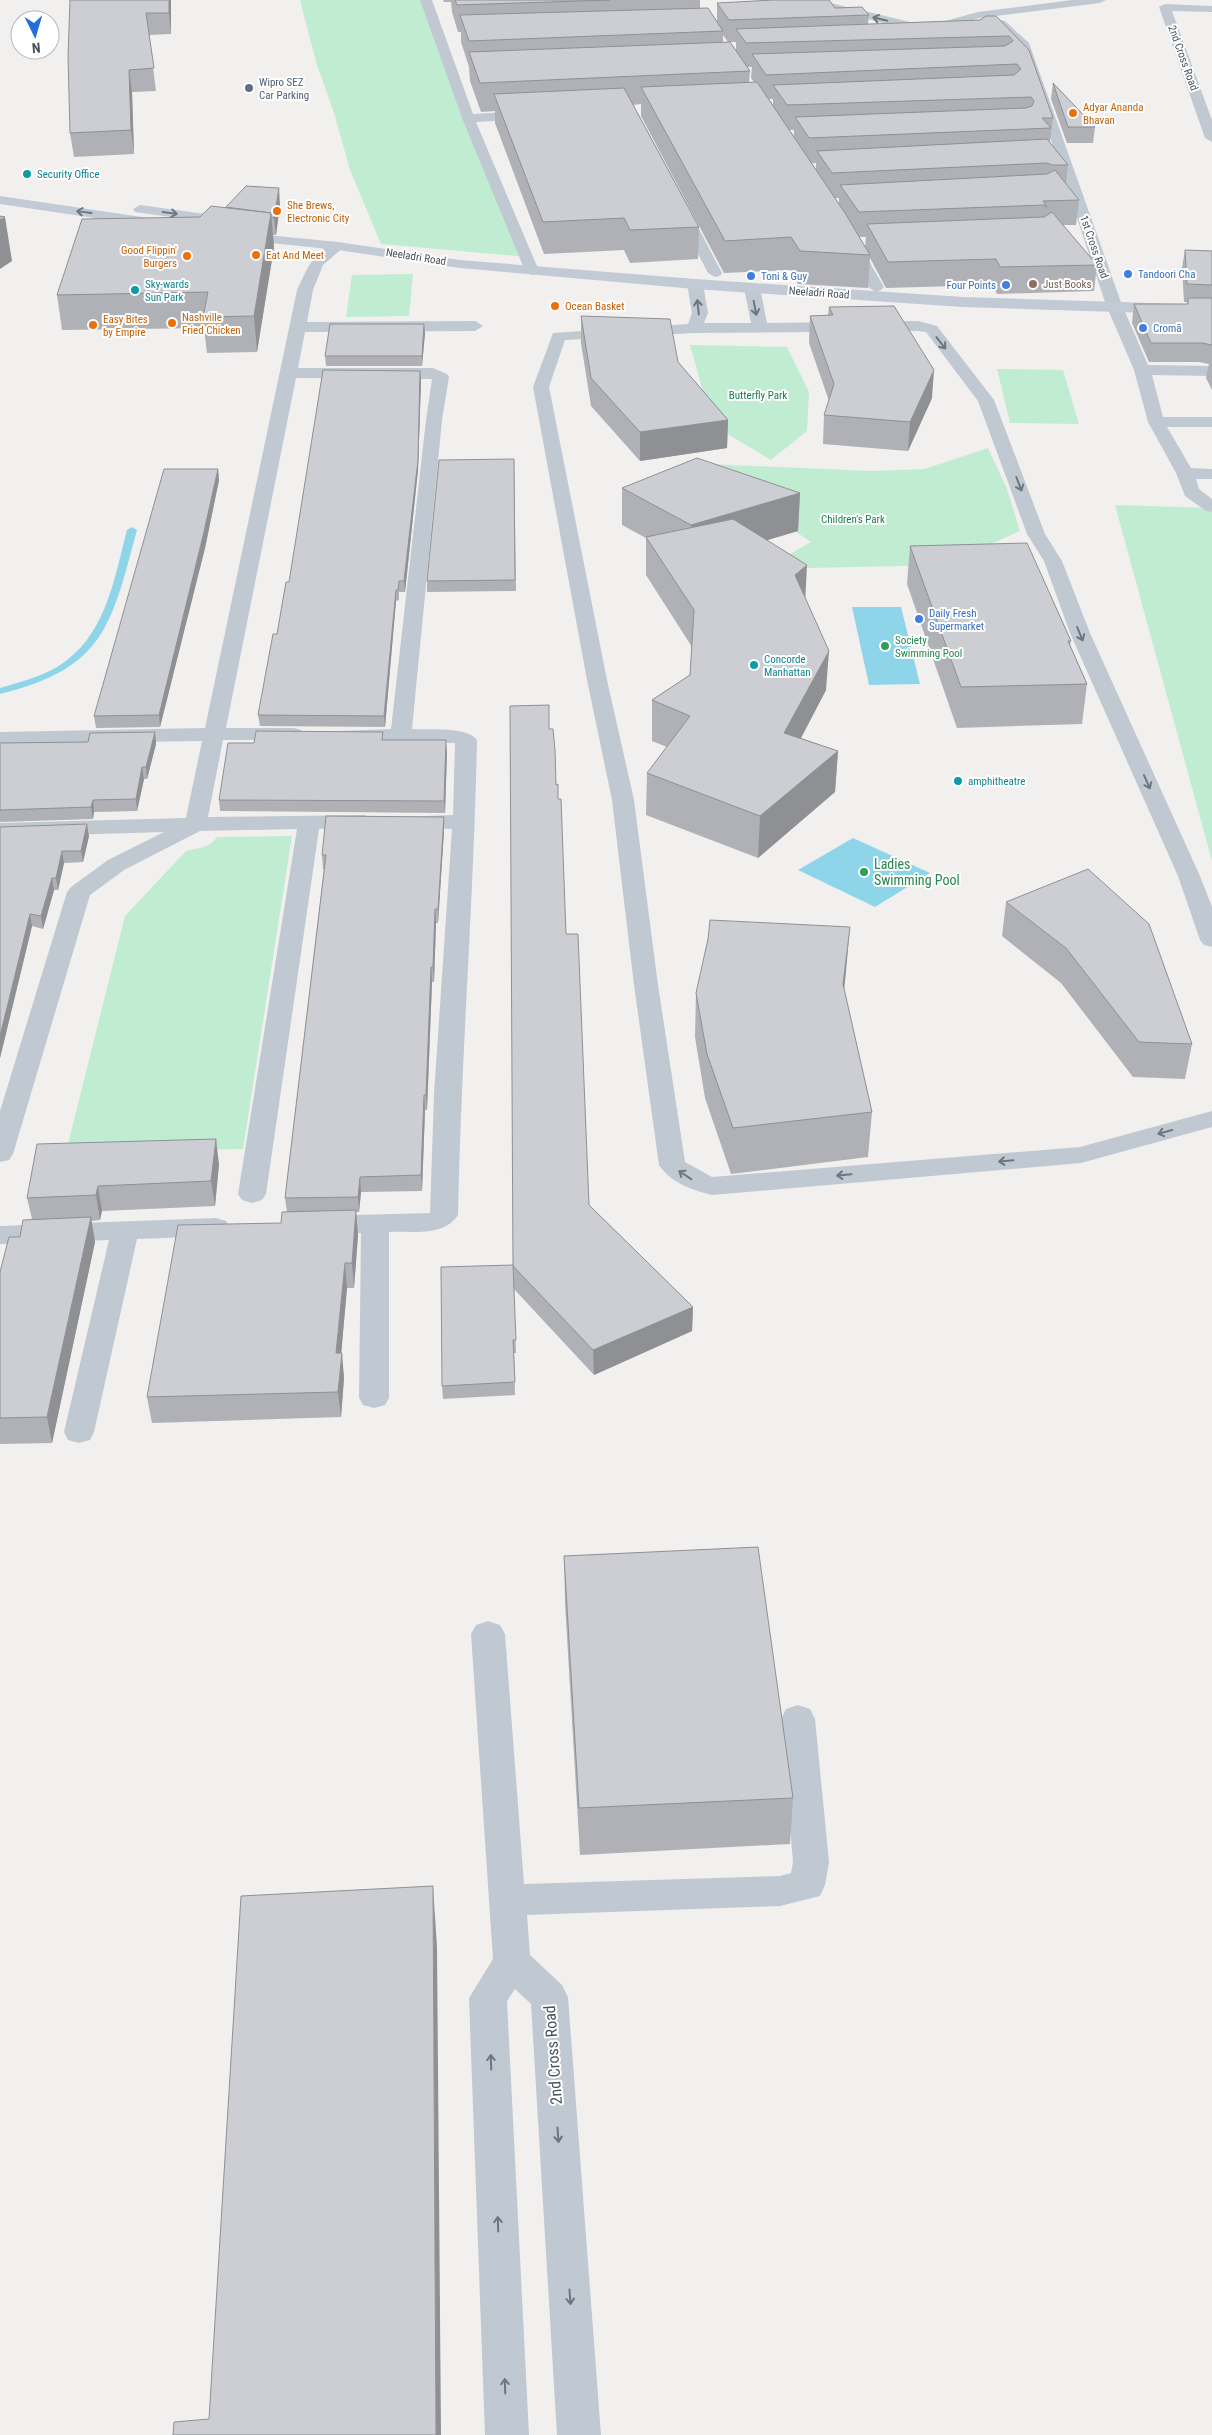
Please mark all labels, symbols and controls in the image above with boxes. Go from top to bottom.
north arrow [10,10,60,60]
one-way arrow [872,14,888,23]
street label: 2nd Cross Road [1165,24,1201,92]
text: N [31,40,41,56]
place label: Wipro SEZ Car Parking [259,76,309,102]
marker: Wipro SEZ Car Parking [243,82,255,94]
place label: Adyar Ananda Bhavan [1083,101,1143,127]
marker: Adyar Ananda Bhavan [1067,107,1079,119]
marker: Security Office [21,168,33,180]
place label: Security Office [37,168,100,181]
place label: She Brews, Electronic City [287,199,350,225]
marker: She Brews, Electronic City [271,205,283,217]
one-way arrow [77,207,93,217]
one-way arrow [161,208,177,218]
street label: 1st Cross Road [1077,214,1111,280]
place label: Good Flippin' Burgers [121,244,177,270]
street label: Neeladri Road [385,246,447,268]
marker: Eat And Meet [250,249,262,261]
place label: Eat And Meet [266,249,324,262]
marker: Good Flippin' Burgers [181,250,193,262]
marker: Tandoori Cha [1122,268,1134,280]
place label: Tandoori Cha [1138,268,1195,281]
marker: Toni & Guy [745,270,757,282]
place label: Toni & Guy [761,270,807,283]
place label: Sky-wards Sun Park [145,278,189,304]
marker: Just Books [1027,278,1039,290]
place label: Just Books [1043,278,1091,291]
place label: Four Points [946,279,996,292]
marker: Four Points [1000,279,1012,291]
marker: Sky-wards Sun Park [129,284,141,296]
street label: Neeladri Road [788,284,850,302]
one-way arrow [693,299,703,315]
marker: Ocean Basket [549,300,561,312]
place label: Ocean Basket [565,300,625,313]
one-way arrow [751,300,760,316]
place label: Nashville Fried Chicken [182,311,241,337]
place label: Easy Bites by Empire [103,313,148,339]
marker: Nashville Fried Chicken [166,317,178,329]
marker: Easy Bites by Empire [87,319,99,331]
marker: Cromā [1137,322,1149,334]
place label: Cromā [1153,322,1182,335]
one-way arrow [936,336,947,349]
park label: Butterfly Park [729,389,787,402]
one-way arrow [1015,476,1024,491]
park label: Children's Park [821,513,885,526]
place label: Daily Fresh Supermarket [929,607,984,633]
marker: Daily Fresh Supermarket [913,613,925,625]
one-way arrow [1076,626,1086,641]
place label: Society Swimming Pool [895,634,962,660]
marker: Society Swimming Pool [879,640,891,652]
place label: Concorde Manhattan [764,653,811,679]
marker: Concorde Manhattan [748,659,760,671]
one-way arrow [1142,774,1152,789]
marker: amphitheatre [952,775,964,787]
place label: amphitheatre [968,775,1025,788]
place label: Ladies Swimming Pool [874,856,960,888]
marker: Ladies Swimming Pool [858,866,870,878]
one-way arrow [1157,1127,1173,1137]
one-way arrow [998,1156,1014,1166]
one-way arrow [678,1170,692,1180]
one-way arrow [836,1170,852,1180]
street label: 2nd Cross Road [540,2005,566,2105]
one-way arrow [486,2054,495,2070]
one-way arrow [554,2126,563,2142]
one-way arrow [493,2216,502,2232]
one-way arrow [565,2289,574,2305]
one-way arrow [500,2379,509,2395]

